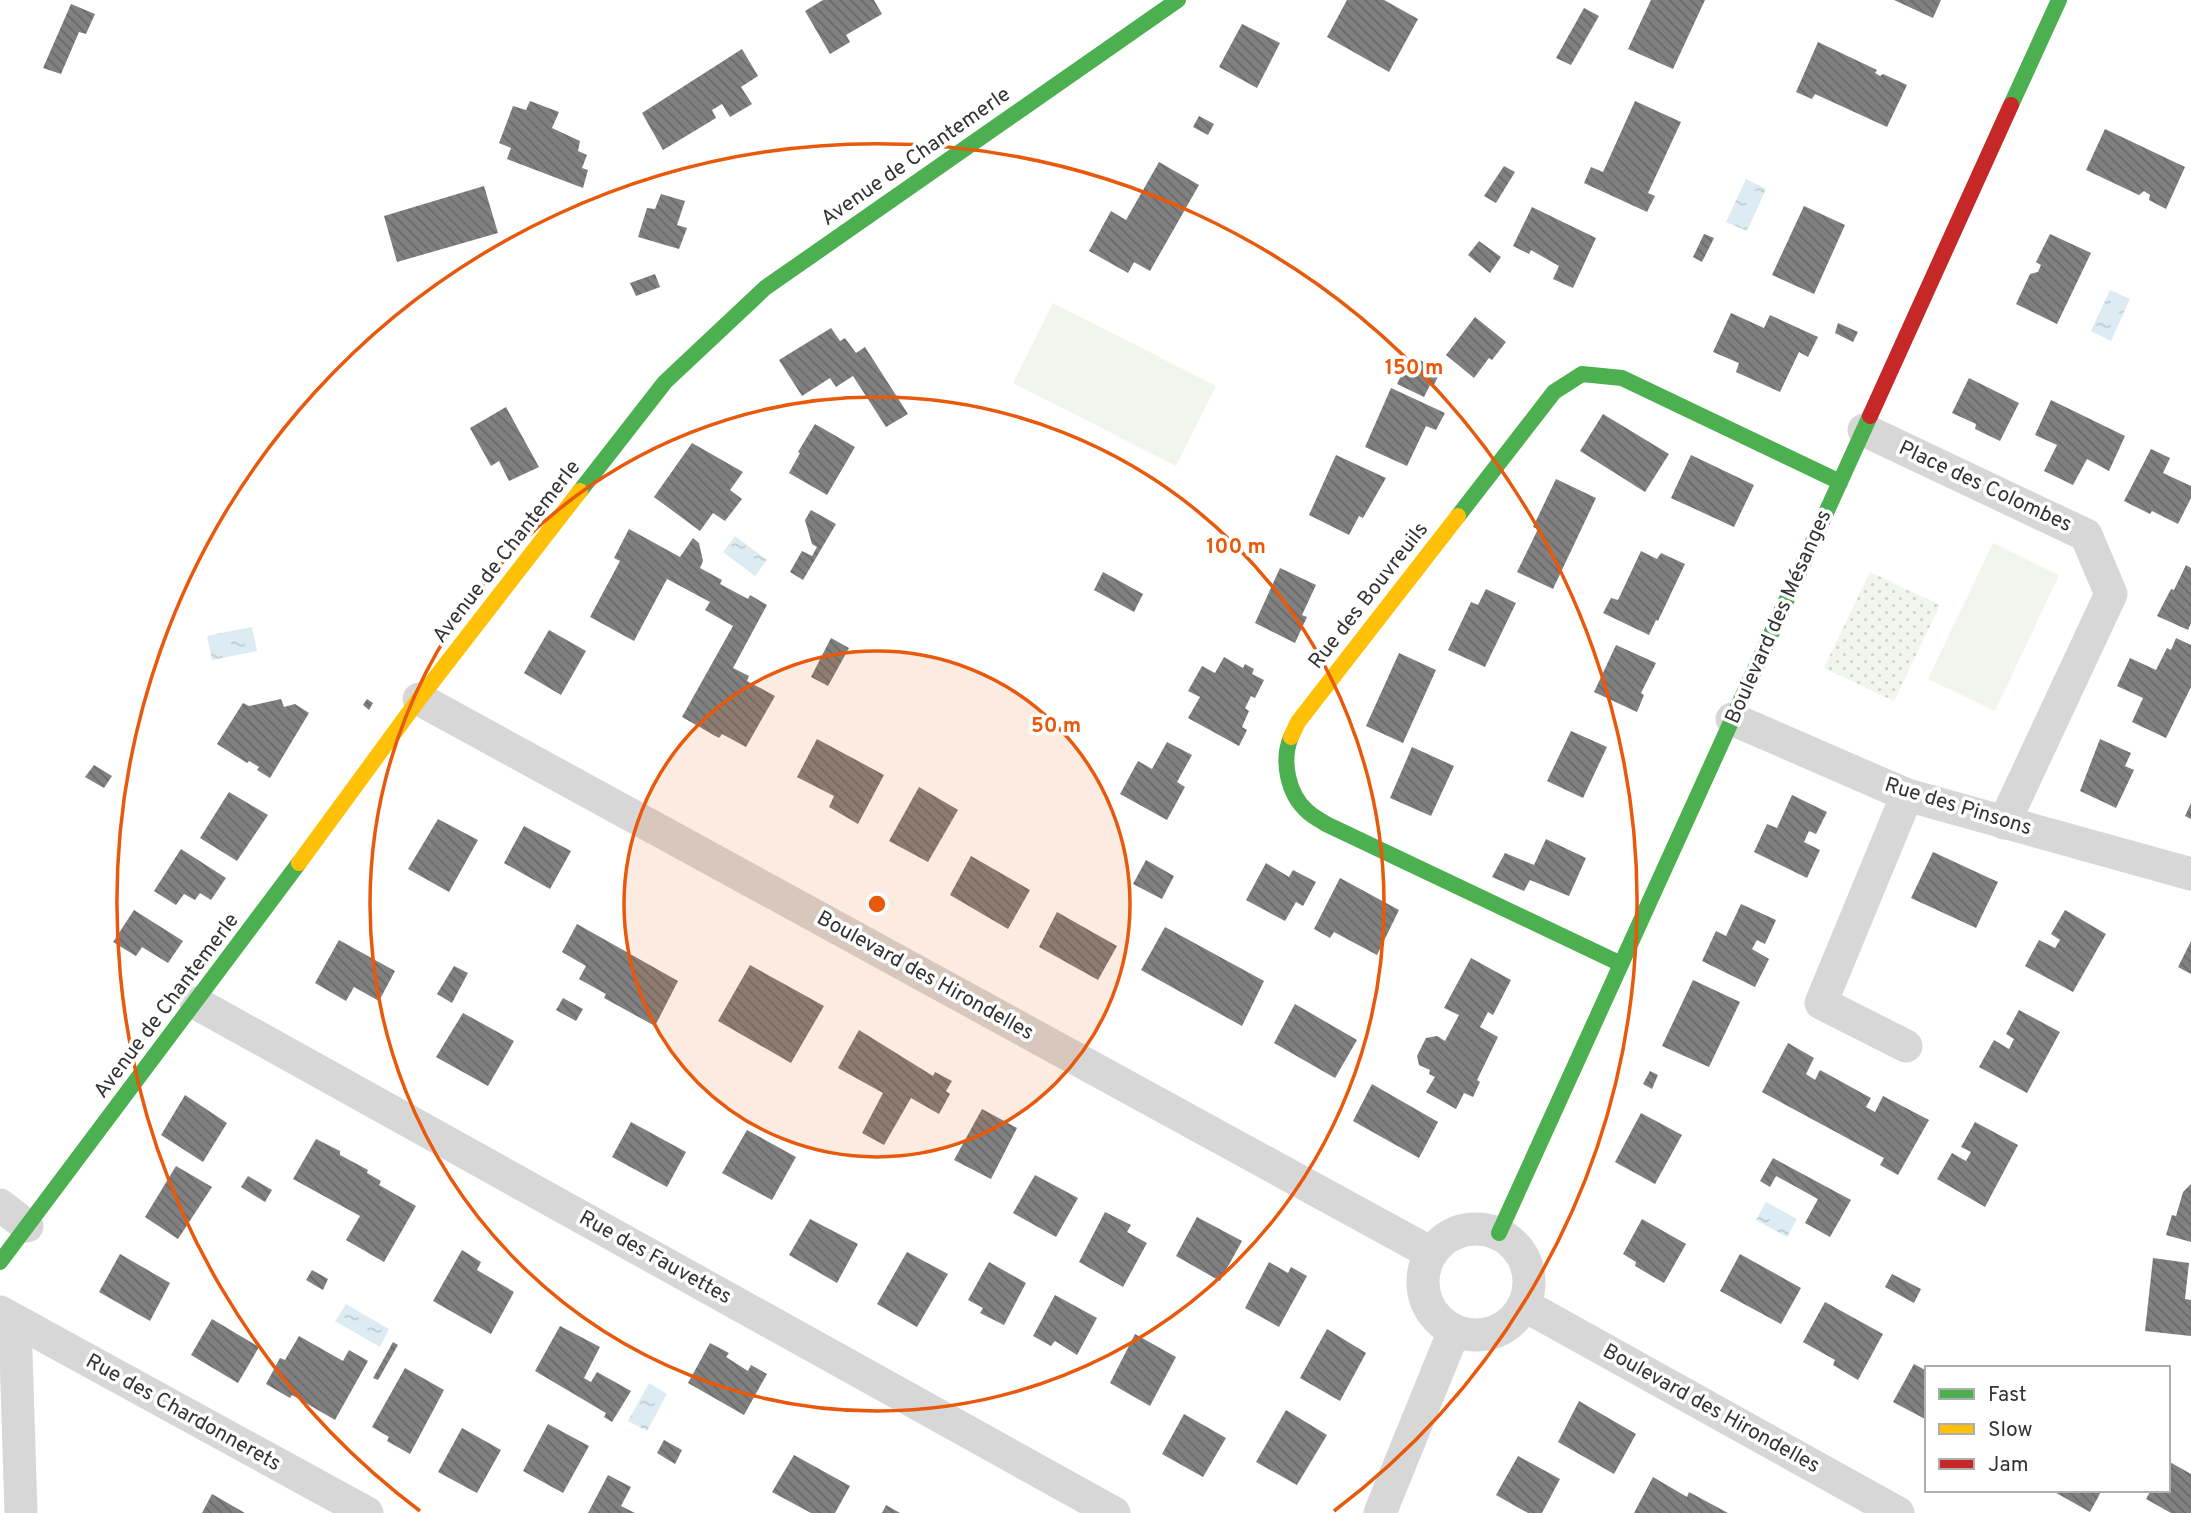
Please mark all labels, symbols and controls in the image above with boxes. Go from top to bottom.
street label: Avenue de Chantemerle [816,81,1016,233]
text: 150 m [1385,355,1443,382]
street label: Place des Colombes [1894,435,2076,539]
street label: Avenue de Chantemerle [427,455,587,649]
street label: Boulevard des Mésanges [1720,506,1838,728]
street label: Rue des Bouvreuils [1303,517,1435,675]
text: 100 m [1206,534,1266,561]
text: 50 m [1031,713,1081,740]
street label: Rue des Pinsons [1881,772,2035,842]
centre of rings [865,892,889,916]
street label: Boulevard des Hirondelles [812,905,1038,1047]
street label: Avenue de Chantemerle [88,908,246,1104]
street label: Rue des Fauvettes [574,1205,736,1311]
street label: Boulevard des Hirondelles [1598,1338,1824,1480]
street label: Rue des Chardonnerets [81,1348,285,1478]
legend [1925,1366,2170,1492]
text: Fast [1988,1382,2027,1409]
text: Slow [1988,1417,2033,1444]
text: Jam [1988,1452,2029,1479]

